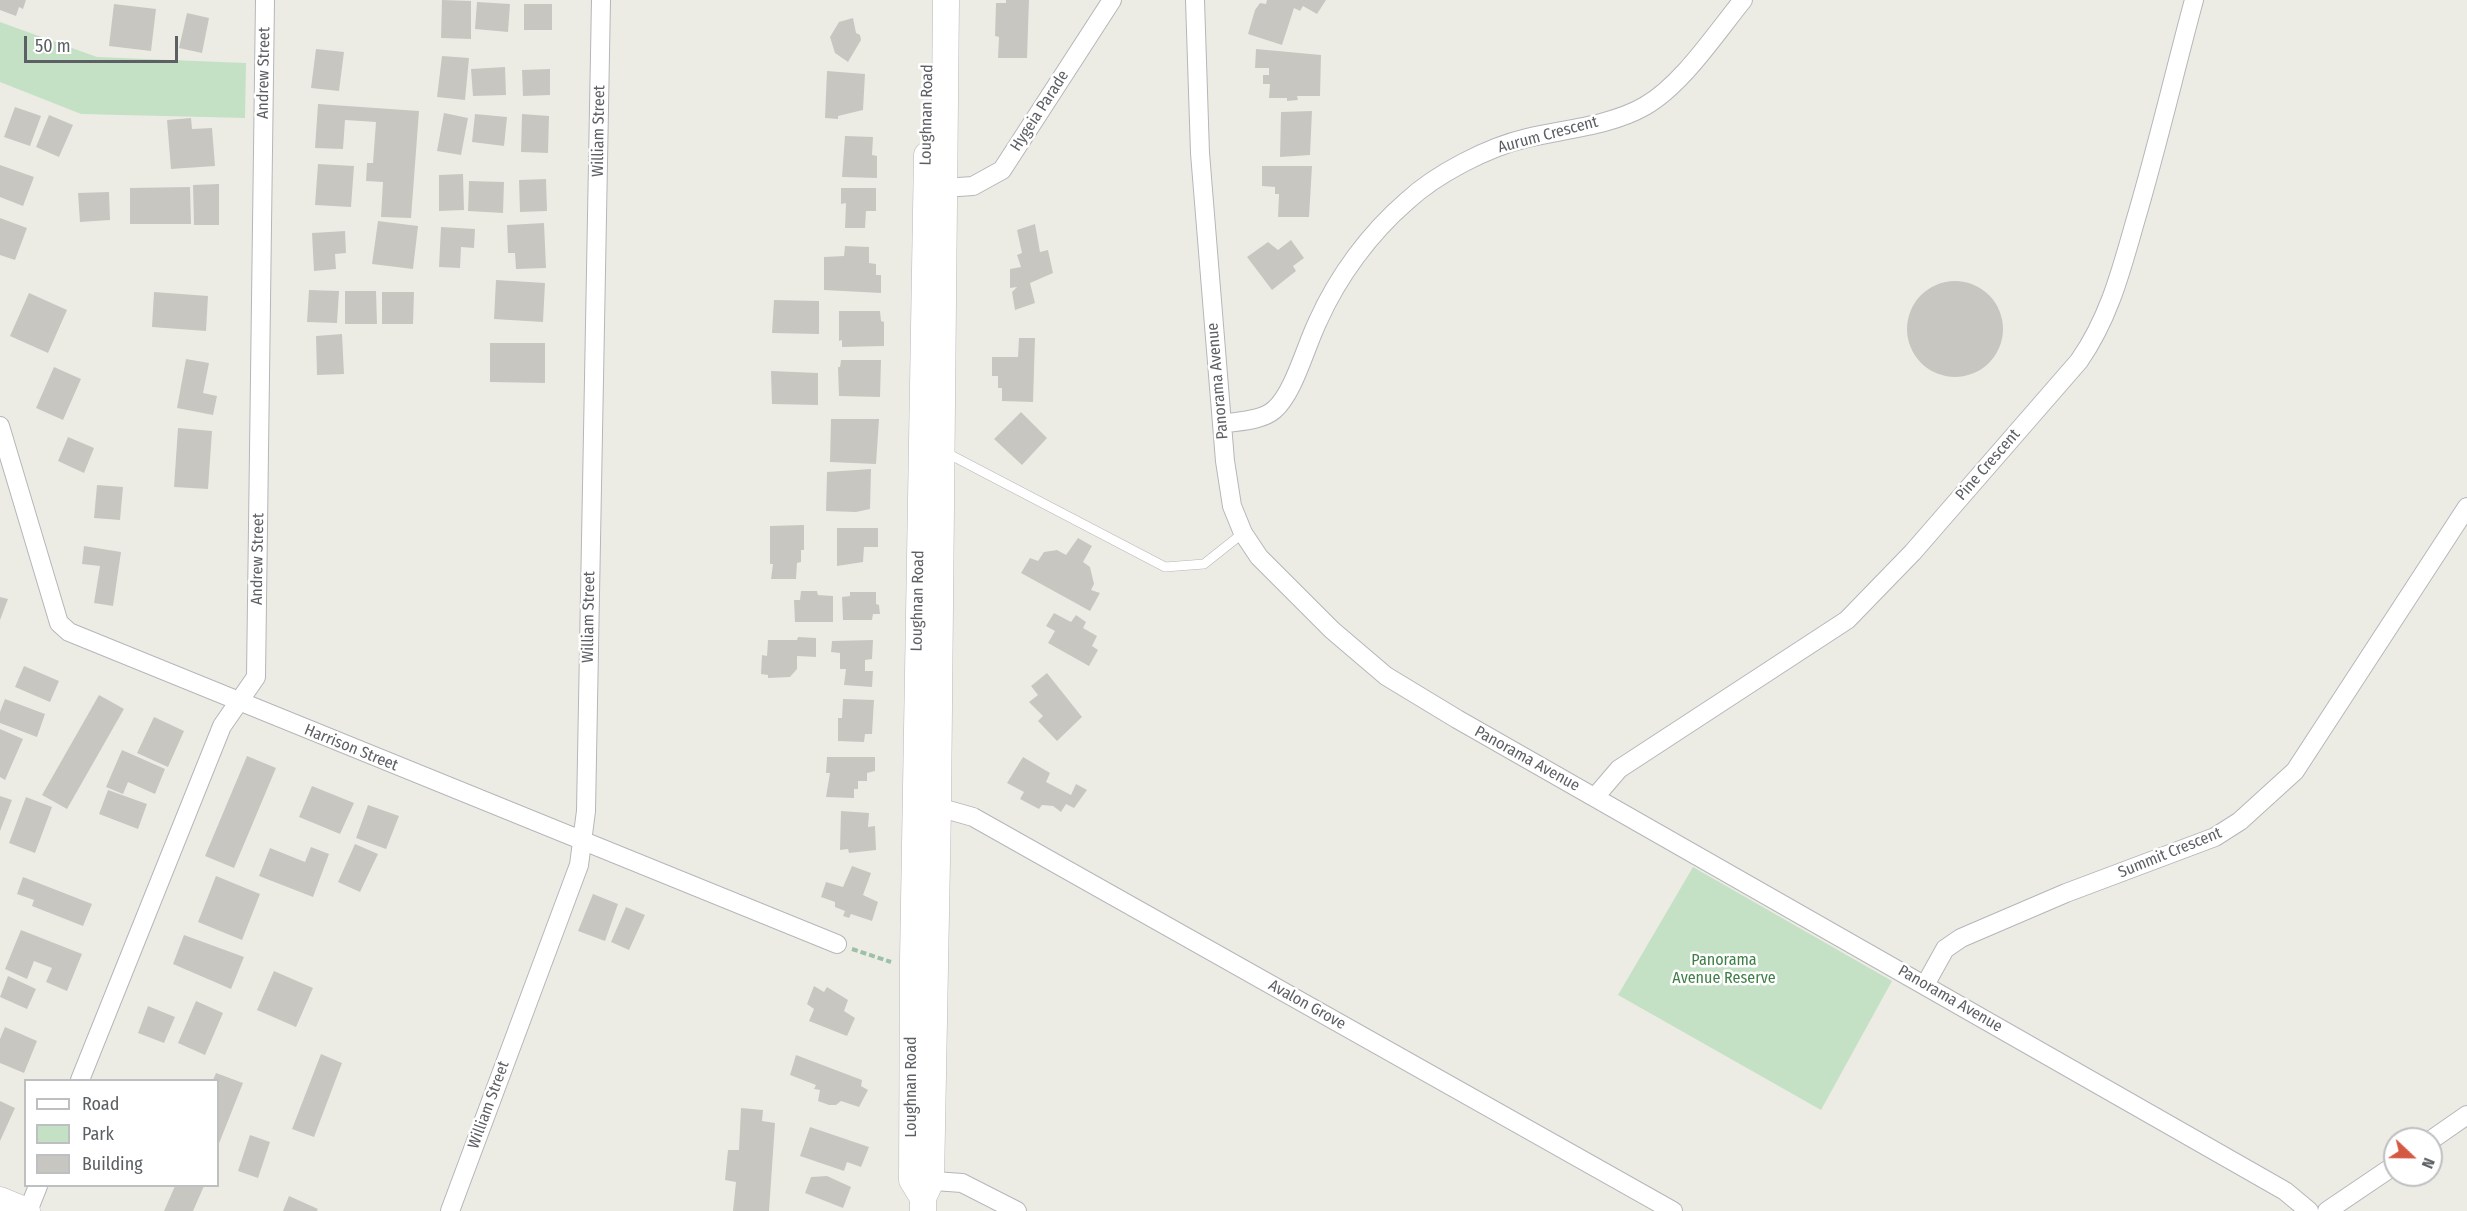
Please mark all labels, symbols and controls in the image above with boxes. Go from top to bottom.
scale bar [27,24,182,62]
street label: Andrew Street [254,27,274,119]
text: 50 m [35,35,71,57]
street label: Loughnan Road [917,64,937,166]
street label: Hygeia Parade [1007,67,1073,155]
street label: William Street [589,85,609,177]
street label: Aurum Crescent [1496,112,1600,158]
street label: Panorama Avenue [1203,322,1233,440]
street label: Pine Crescent [1952,425,2024,505]
street label: Andrew Street [248,513,268,605]
street label: Loughnan Road [908,550,928,652]
street label: William Street [579,571,599,663]
street label: Harrison Street [301,720,401,776]
street label: Panorama Avenue [1471,722,1583,796]
street label: Summit Crescent [2115,824,2225,882]
park label: Panorama Avenue Reserve [1672,951,1776,989]
street label: Panorama Avenue [1894,961,2006,1037]
street label: Avalon Grove [1265,976,1349,1034]
street label: Loughnan Road [902,1036,922,1138]
street label: William Street [464,1059,514,1151]
legend [24,1079,219,1187]
text: Road [82,1093,119,1115]
text: Park [82,1123,114,1145]
north arrow [2383,1127,2443,1187]
text: Building [82,1153,143,1175]
text: N [2418,1155,2439,1171]

